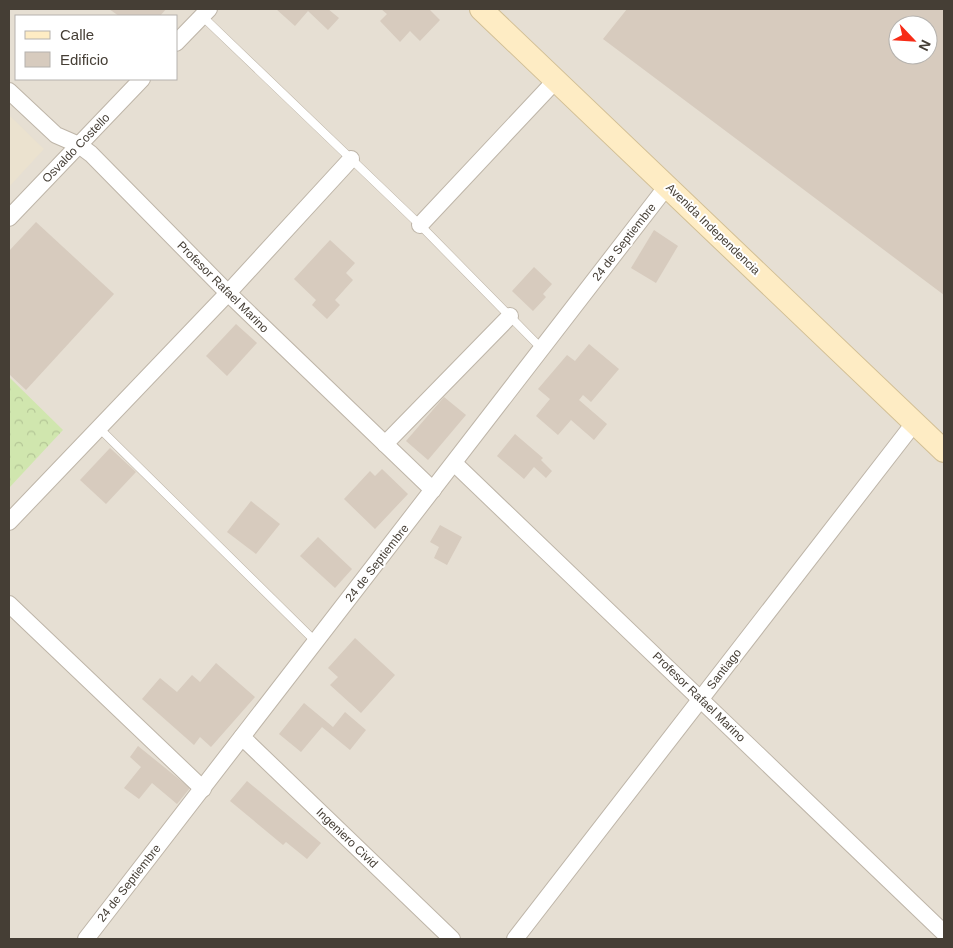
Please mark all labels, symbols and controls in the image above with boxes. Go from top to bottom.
legend [15,15,178,80]
north arrow [888,15,938,65]
text: Calle [60,26,94,43]
text: N [915,38,934,53]
text: Edificio [60,51,108,68]
street label: Osvaldo Costello [39,110,113,185]
street label: Avenida Independencia [663,180,763,278]
street label: 24 de Septiembre [589,200,659,284]
street label: Profesor Rafael Marino [174,238,272,336]
street label: 24 de Septiembre [342,521,412,605]
street label: Santiago [704,646,744,692]
street label: Profesor Rafael Marino [650,649,748,745]
street label: Ingeniero Civid [313,805,381,871]
street label: 24 de Septiembre [94,841,164,925]

